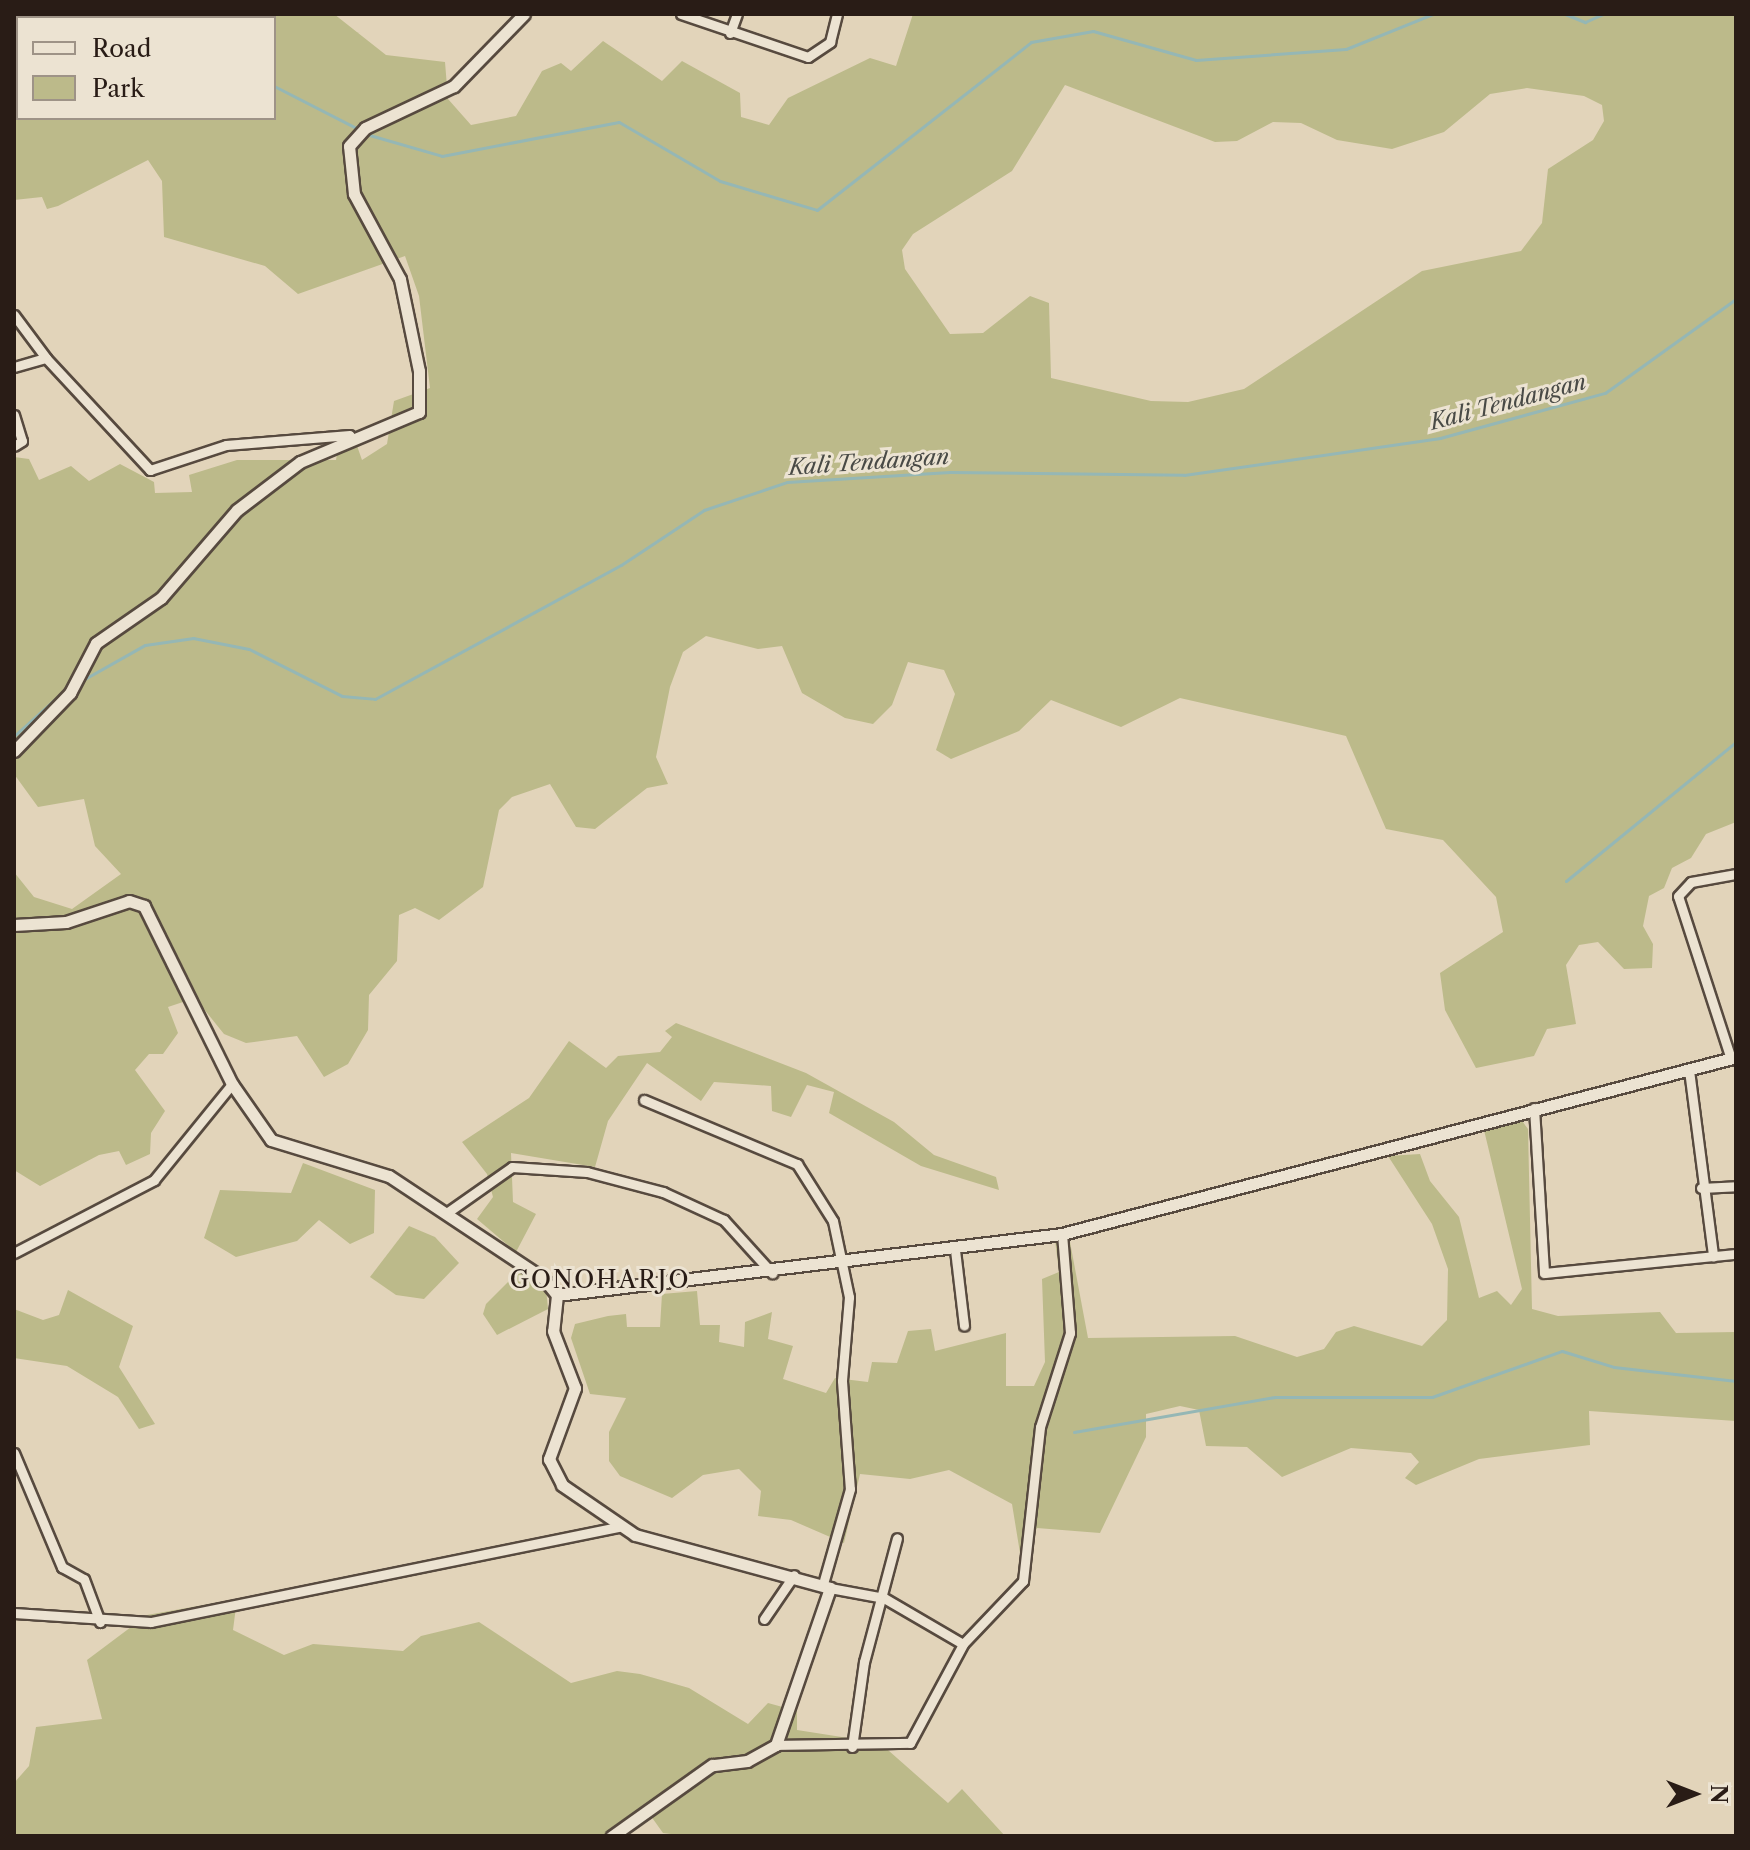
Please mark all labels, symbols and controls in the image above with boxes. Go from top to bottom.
legend [16,16,276,120]
text: Road [92,34,151,63]
text: Park [92,74,144,103]
water label: Kali Tendangan [1427,368,1589,436]
water label: Kali Tendangan [788,443,950,481]
district label: GONOHARJO [510,1266,690,1294]
north arrow [1654,1754,1734,1834]
text: N [1705,1784,1732,1804]

